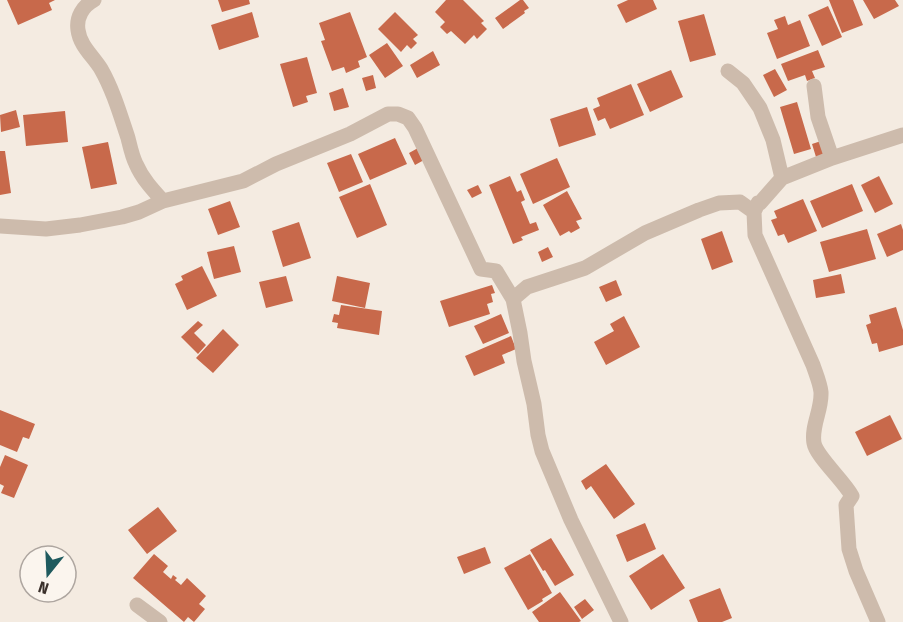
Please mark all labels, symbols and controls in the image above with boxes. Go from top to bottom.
north arrow [18,544,78,604]
text: N [36,577,51,598]

